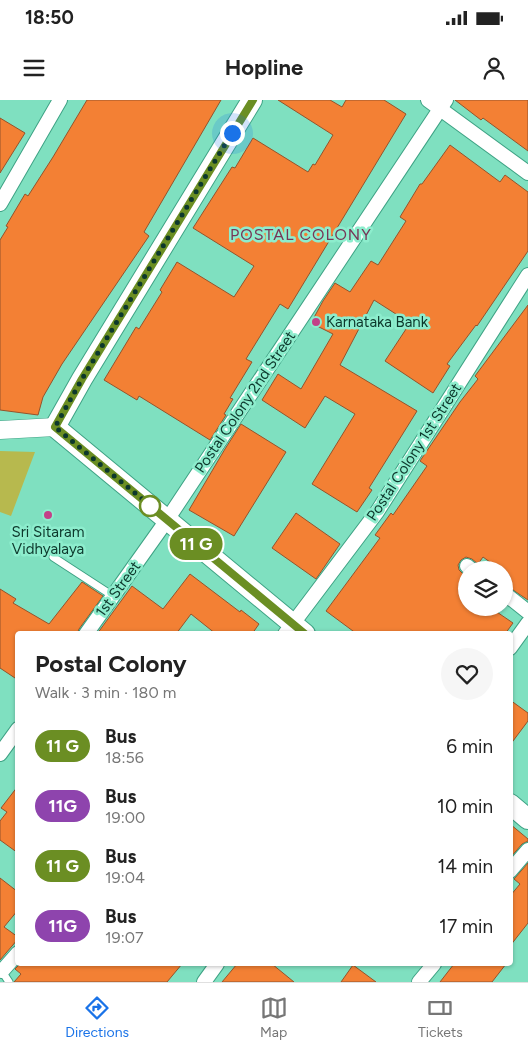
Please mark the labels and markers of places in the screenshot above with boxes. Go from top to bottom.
place label: Karnataka Bank [326,313,429,331]
marker: Karnataka Bank [310,316,322,328]
unlabelled marker [139,495,161,517]
marker: Sri Sitaram Vidhyalaya [42,509,54,521]
place label: Sri Sitaram Vidhyalaya [12,523,84,558]

